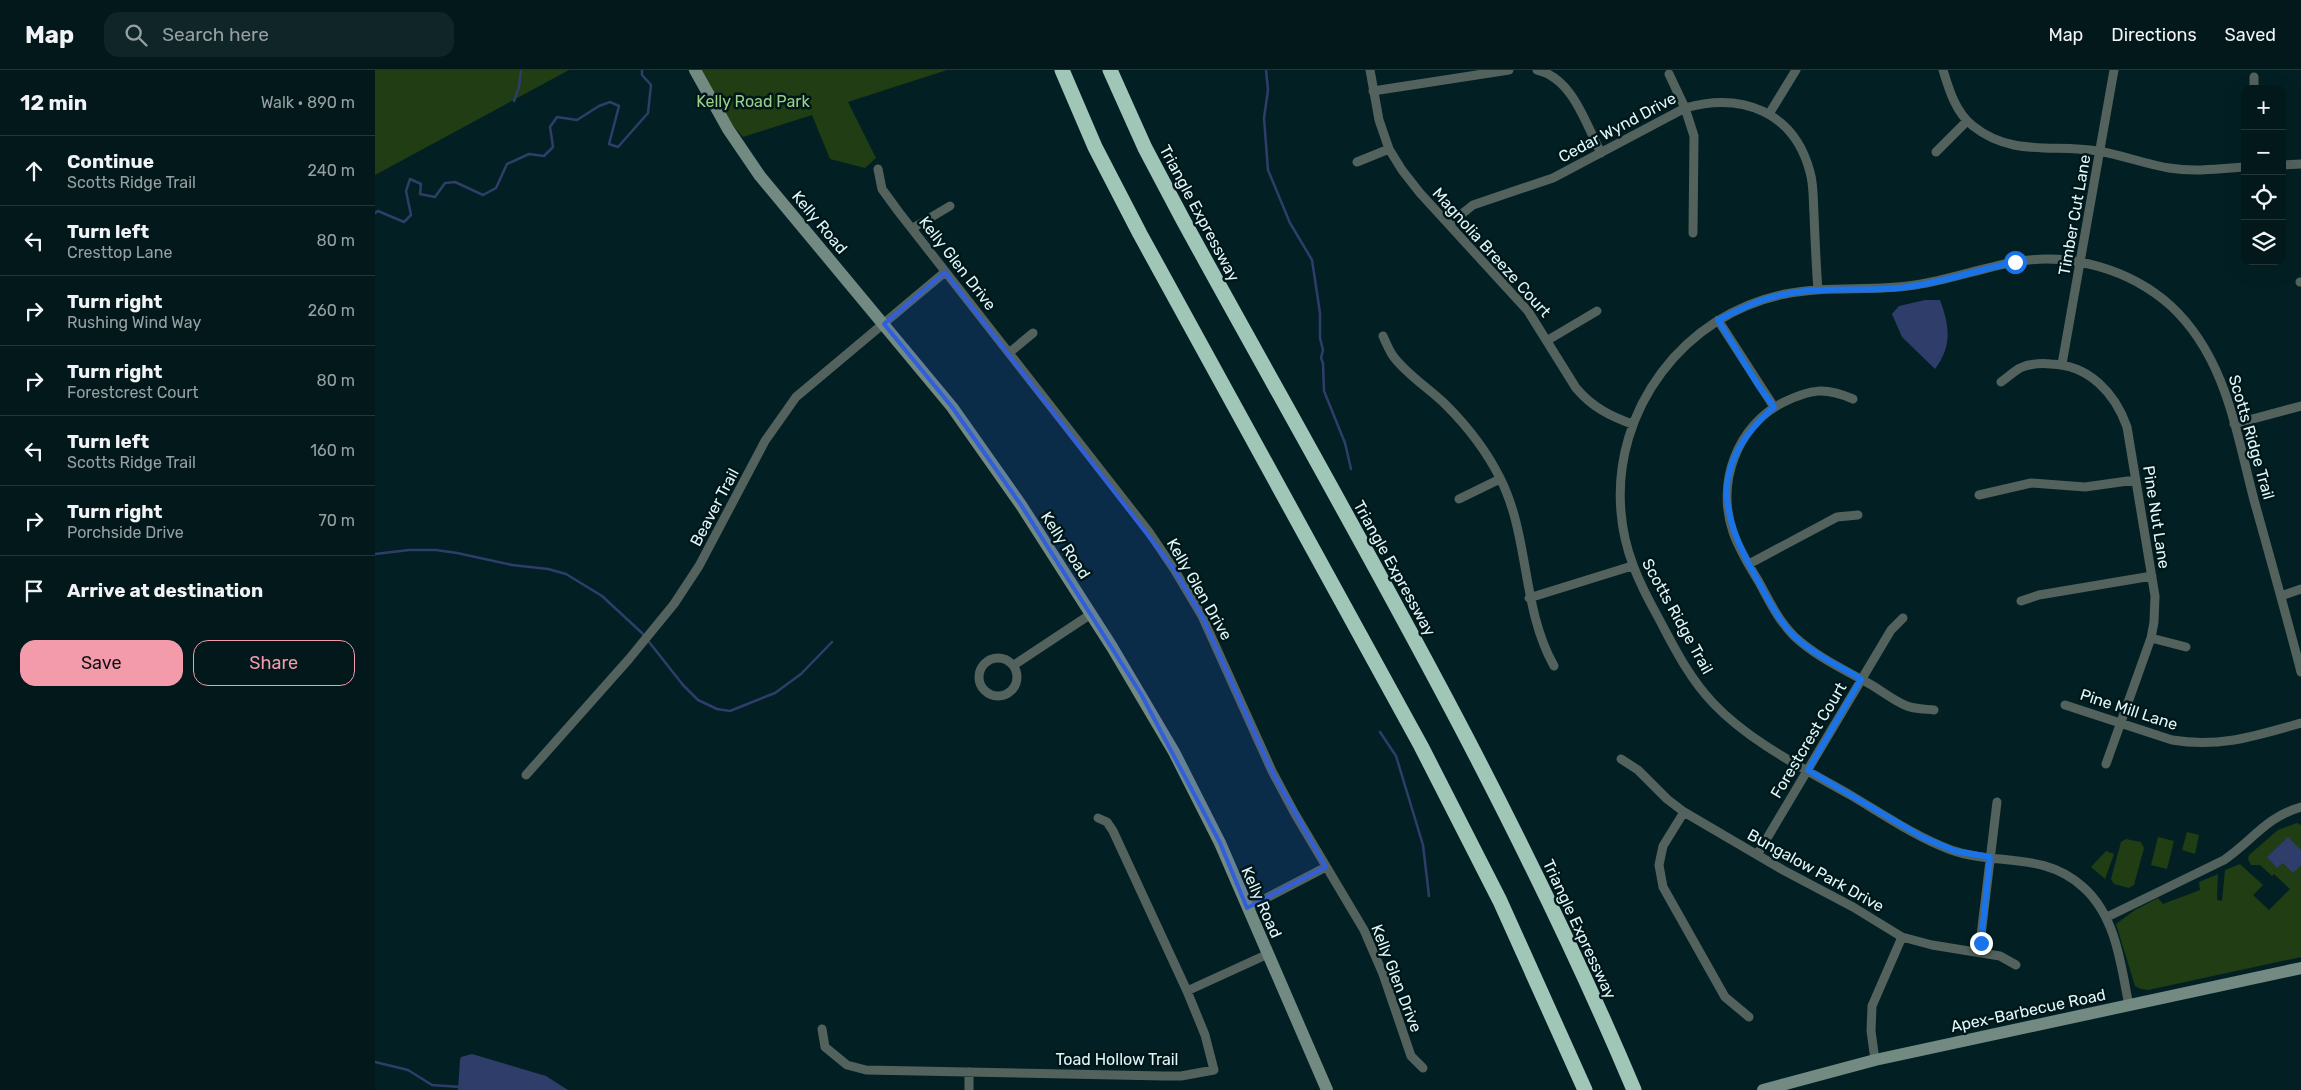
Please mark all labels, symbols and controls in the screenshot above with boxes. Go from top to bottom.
search box [104,12,454,57]
text: Map [25,21,74,49]
icon: search [122,21,150,49]
text: Search here [162,23,269,46]
text: Map [2048,24,2083,46]
text: Directions [2111,24,2197,46]
text: Saved [2225,24,2276,46]
map controls [2241,85,2286,265]
button: + [2241,85,2286,130]
street label: Cedar Wynd Drive [1555,88,1679,166]
text: 12 min [20,90,87,115]
park label: Kelly Road Park [696,92,810,111]
text: Walk · 890 m [261,93,355,112]
button: − [2241,130,2286,175]
street label: Triangle Expressway [1156,142,1244,285]
text: Continue [67,150,154,173]
street label: Timber Cut Lane [2055,153,2094,277]
icon: ahead [20,157,48,185]
text: 240 m [308,161,355,180]
text: Scotts Ridge Trail [67,173,196,192]
button: locate [2241,175,2286,220]
street label: Magnolia Breeze Court [1428,184,1555,321]
street label: Kelly Road [788,187,851,258]
street label: Kelly Glen Drive [915,213,1000,314]
text: Turn left [67,220,149,243]
button: layers [2241,220,2286,265]
icon: left [20,227,48,255]
text: 80 m [317,231,355,250]
text: Cresttop Lane [67,243,172,262]
route start [2004,251,2027,274]
text: Turn right [67,290,162,313]
icon: right [20,297,48,325]
text: 260 m [308,301,355,320]
text: Rushing Wind Way [67,313,201,332]
text: Turn right [67,360,162,383]
icon: right [20,367,48,395]
text: 80 m [317,371,355,390]
street label: Scotts Ridge Trail [2225,373,2278,502]
text: Forestcrest Court [67,383,198,402]
text: Turn left [67,430,149,453]
icon: left [20,437,48,465]
text: 160 m [310,441,355,460]
text: Scotts Ridge Trail [67,453,196,472]
street label: Pine Nut Lane [2139,464,2174,570]
street label: Beaver Trail [686,465,743,549]
street label: Triangle Expressway [1349,497,1440,639]
text: Turn right [67,500,162,523]
icon: right [20,507,48,535]
street label: Kelly Road [1037,508,1094,582]
text: 70 m [318,511,355,530]
text: Porchside Drive [67,523,184,542]
street label: Kelly Glen Drive [1163,535,1236,643]
street label: Scotts Ridge Trail [1638,555,1717,677]
icon: arrive [20,577,48,605]
text: Arrive at destination [67,579,263,602]
button: Save [20,640,183,686]
button: Share [193,640,355,686]
street label: Forestcrest Court [1766,679,1850,802]
street label: Pine Mill Lane [2078,685,2180,734]
street label: Bungalow Park Drive [1744,825,1887,916]
street label: Triangle Expressway [1539,856,1620,1002]
street label: Kelly Road [1237,864,1286,941]
street label: Kelly Glen Drive [1367,922,1426,1035]
route end [1970,932,1993,955]
street label: Apex-Barbecue Road [1949,985,2107,1036]
street label: Toad Hollow Trail [1055,1050,1179,1069]

